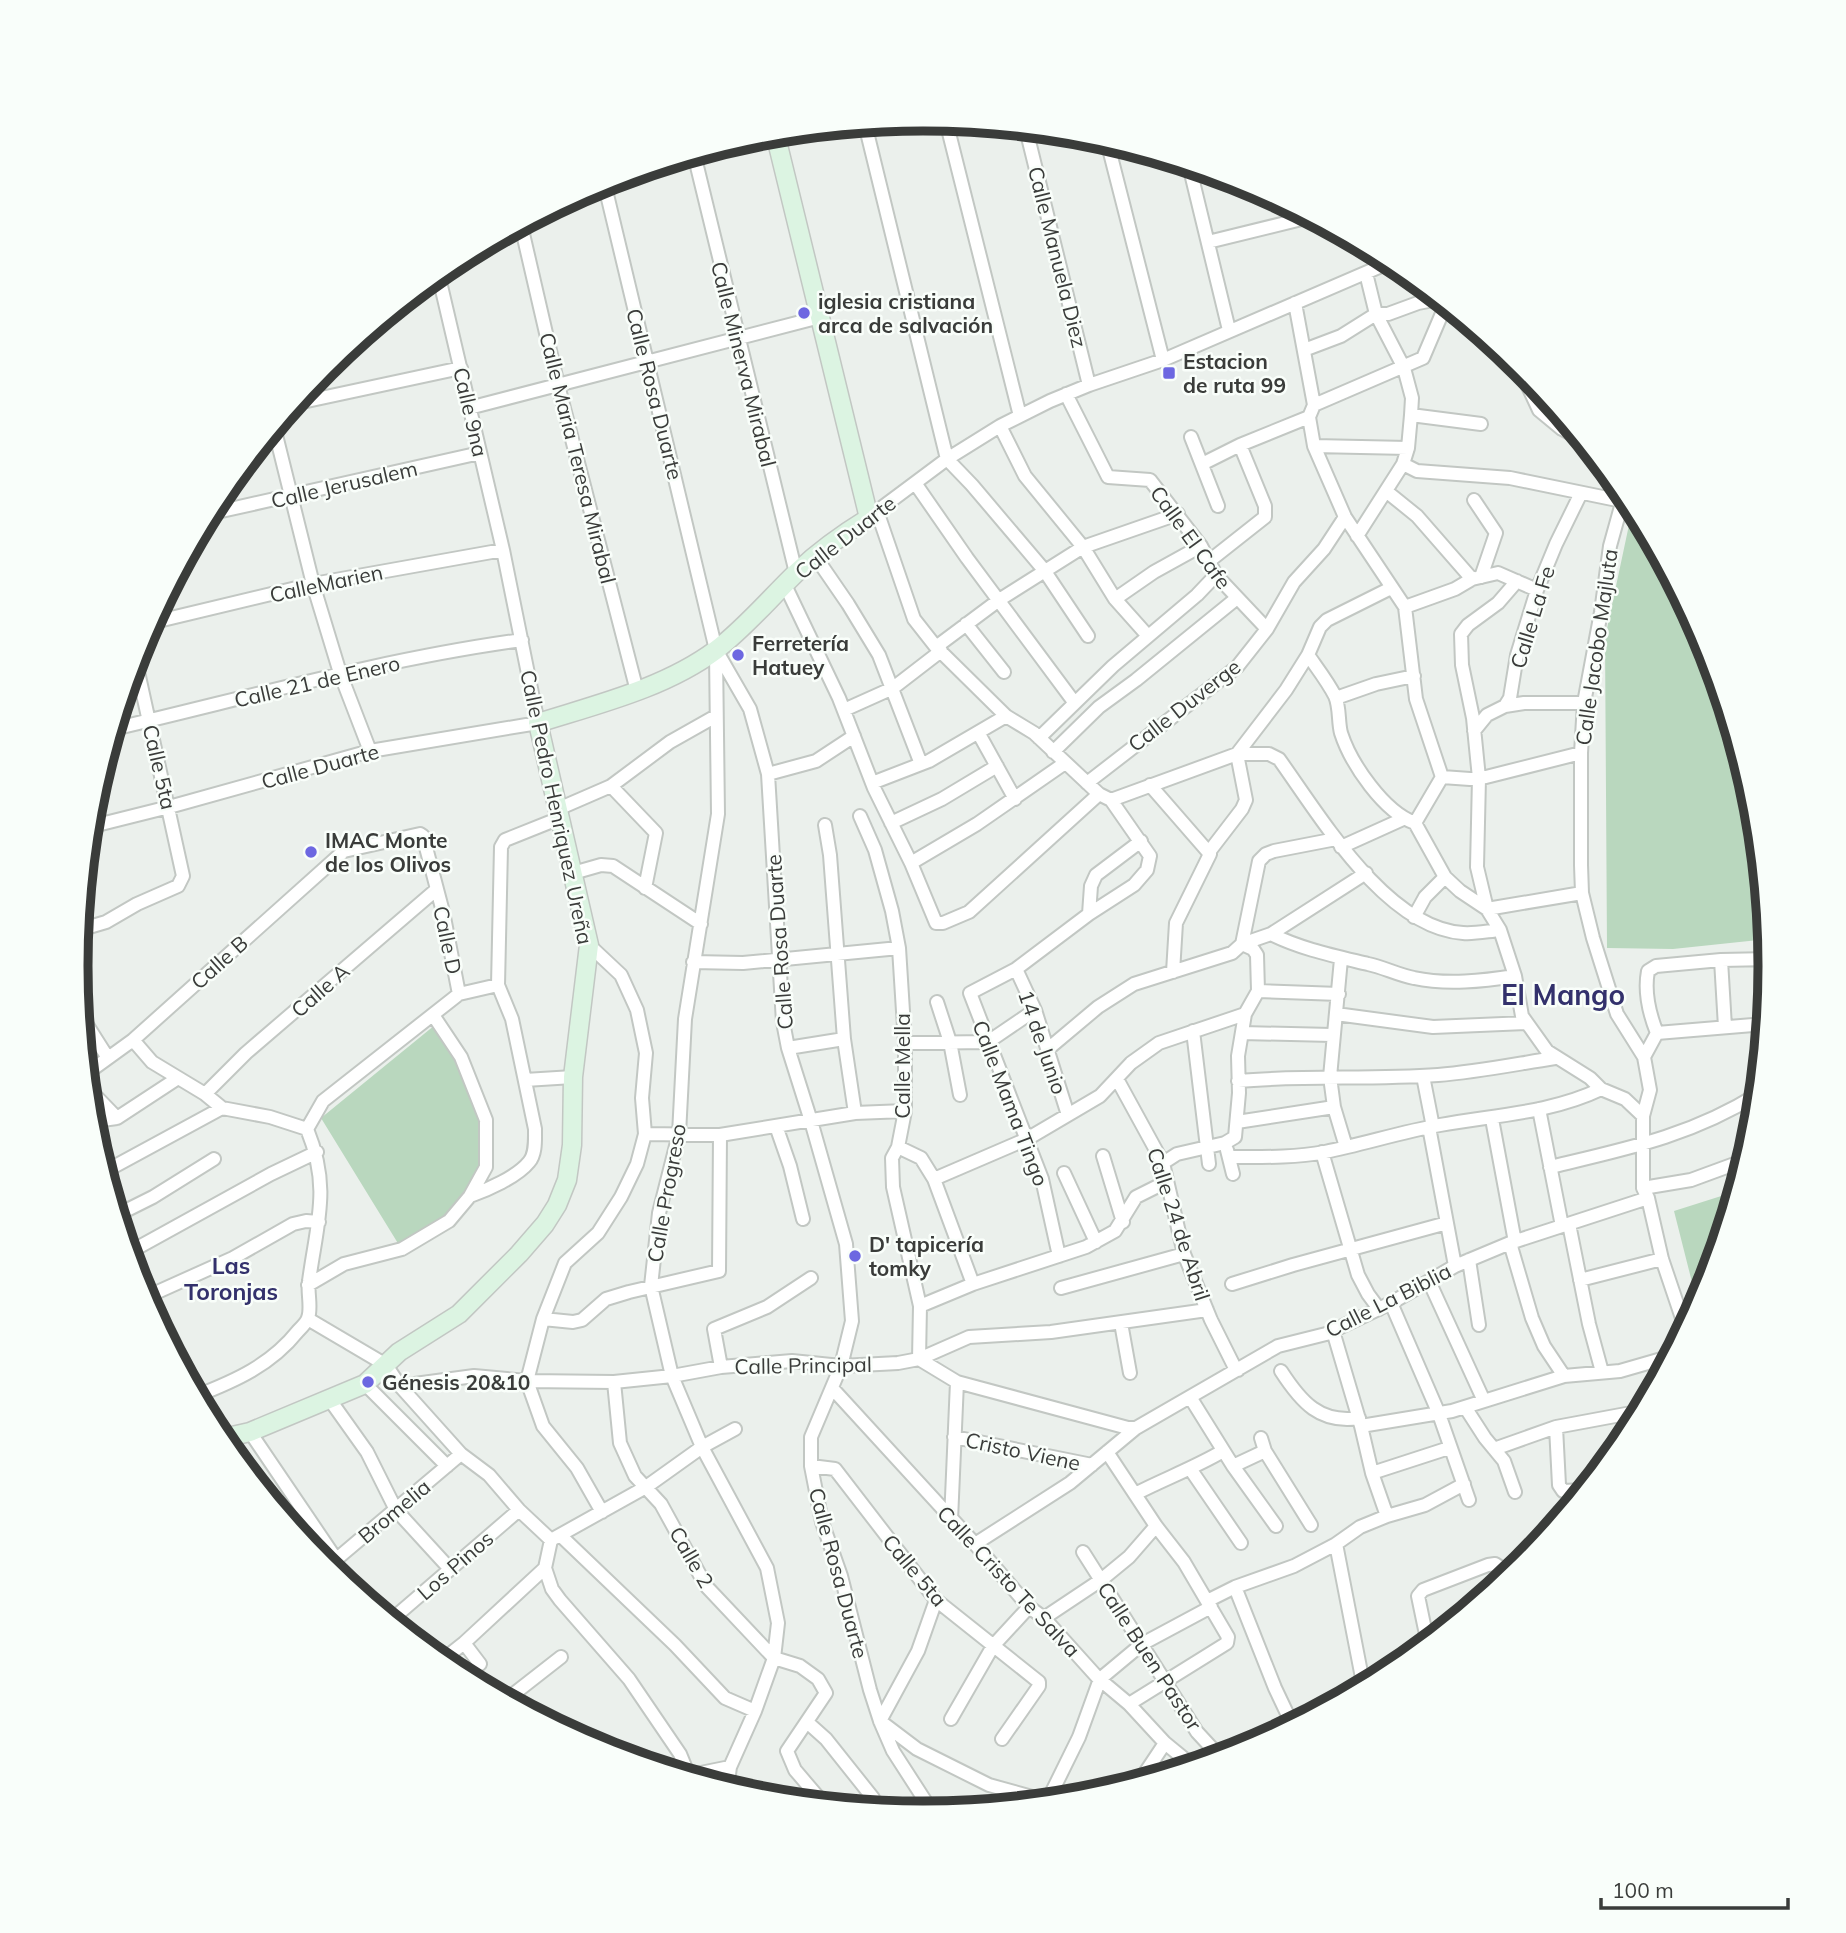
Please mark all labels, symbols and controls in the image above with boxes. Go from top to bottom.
street label: Calle Manuela Diez [1023,164,1093,350]
street label: Calle Minerva Mirabal [706,259,782,469]
place label: iglesia cristiana arca de salvación [818,288,993,338]
marker: iglesia cristiana arca de salvación [796,305,812,321]
street label: Calle Rosa Duarte [621,306,689,482]
street label: Calle Maria Teresa Mirabal [534,330,622,586]
place label: Estacion de ruta 99 [1183,348,1286,398]
street label: Calle 9na [448,365,494,459]
marker: Estacion de ruta 99 [1161,365,1177,381]
street label: Calle Jerusalem [268,455,420,513]
street label: Calle El Cafe [1145,480,1237,594]
street label: Calle Duarte [789,490,901,584]
street label: Calle Jacobo Majluta [1569,547,1623,747]
street label: CalleMarien [267,558,385,608]
street label: Calle La Fe [1504,563,1560,671]
place label: Ferretería Hatuey [752,630,849,680]
marker: Ferretería Hatuey [730,647,746,663]
street label: Calle 21 de Enero [232,649,402,713]
street label: Calle Duverge [1123,653,1245,757]
street label: Calle Pedro Henriquez Ureña [515,667,599,947]
street label: Calle 5ta [138,722,182,812]
street label: Calle Duarte [258,738,382,794]
place label: IMAC Monte de los Olivos [325,827,451,877]
marker: IMAC Monte de los Olivos [303,844,319,860]
street label: Calle Rosa Duarte [760,854,798,1030]
street label: Calle D [428,903,468,977]
street label: Calle B [185,930,253,994]
street label: Calle A [285,957,355,1022]
district label: El Mango [1501,977,1625,1012]
street label: 14 de Junio [1013,986,1073,1098]
street label: Calle Mella [889,1013,915,1119]
street label: Calle Mama Tingo [967,1017,1055,1189]
street label: Calle Progreso [641,1122,691,1264]
street label: Calle 24 de Abril [1142,1144,1216,1304]
place label: D' tapicería tomky [869,1231,984,1281]
marker: D' tapicería tomky [847,1248,863,1264]
district label: Las Toronjas [184,1251,278,1306]
street label: Calle La Biblia [1321,1257,1455,1343]
street label: Calle Principal [734,1351,872,1379]
place label: Génesis 20&10 [382,1369,530,1395]
marker: Génesis 20&10 [360,1374,376,1390]
street label: Cristo Viene [963,1426,1083,1476]
street label: Bromelia [353,1473,435,1549]
street label: Calle Rosa Duarte [804,1485,874,1661]
street label: Calle Cristo Te Salva [932,1500,1086,1662]
street label: Calle 2 [664,1522,720,1592]
street label: Los Pinos [412,1525,498,1605]
street label: Calle 5ta [877,1529,953,1611]
street label: Calle Buen Pastor [1092,1577,1208,1736]
scale bar [1601,1867,1788,1911]
text: 100 m [1612,1877,1674,1903]

